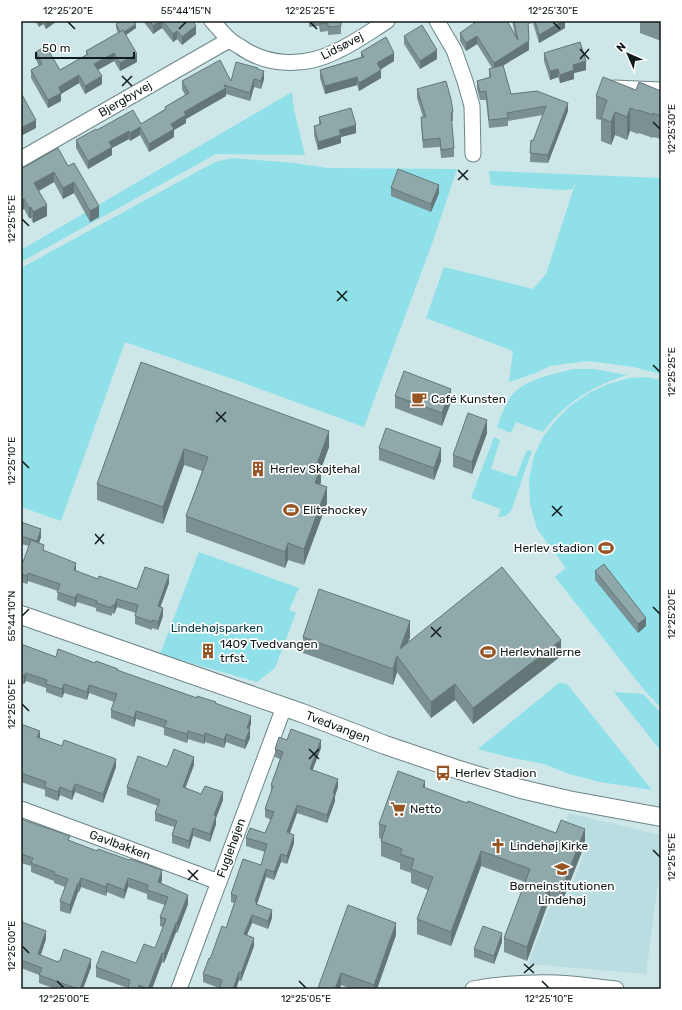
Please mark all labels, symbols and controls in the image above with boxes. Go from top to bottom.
text: 12°25'20"E [43,5,93,17]
text: 55°44'15"N [161,5,211,17]
text: 12°25'25"E [285,5,335,17]
text: 12°25'30"E [528,5,578,17]
street label: Lidsøvej [318,29,366,63]
scale bar [36,34,134,60]
north arrow [608,34,648,74]
text: N [614,40,629,55]
text: 50 m [42,41,70,55]
street label: Bjergbyvej [96,78,154,120]
text: 12°25'30"E [666,104,678,154]
text: 12°25'15"E [6,195,18,243]
text: 12°25'25"E [666,347,678,397]
cafe icon: Café Kunsten [410,390,428,408]
place label: Café Kunsten [431,392,506,406]
text: 12°25'10"E [6,437,18,485]
building icon: Herlev Skøjtehal [249,460,267,478]
place label: Herlev Skøjtehal [270,462,360,476]
sports icon: Elitehockey [282,501,300,519]
place label: Elitehockey [303,503,368,517]
sports icon: Herlev stadion [597,539,615,557]
place label: Herlev stadion [514,541,594,555]
text: 12°25'20"E [666,589,678,639]
text: 55°44'10"N [6,590,18,642]
park label: Lindehøjsparken [171,621,263,635]
place label: 1409 Tvedvangen trfst. [220,637,318,665]
building icon: 1409 Tvedvangen trfst. [199,642,217,660]
sports icon: Herlevhallerne [479,643,497,661]
place label: Herlevhallerne [500,645,581,659]
text: 12°25'05"E [6,679,18,729]
street label: Tvedvangen [304,708,372,746]
bus stop icon: Herlev Stadion [434,764,452,782]
place label: Herlev Stadion [455,766,537,780]
supermarket icon: Netto [389,800,407,818]
place label: Netto [410,802,441,816]
street label: Fuglehøjen [214,816,248,880]
street label: Gavlbakken [87,827,153,863]
text: 12°25'15"E [666,833,678,881]
church icon: Lindehøj Kirke [489,837,507,855]
place label: Lindehøj Kirke [510,839,589,853]
school or university icon: Børneinstitutionen Lindehøj [553,860,571,878]
place label: Børneinstitutionen Lindehøj [509,879,615,907]
text: 12°25'00"E [6,921,18,971]
text: 12°25'00"E [39,993,89,1005]
text: 12°25'05"E [281,993,331,1005]
text: 12°25'10"E [525,993,573,1005]

